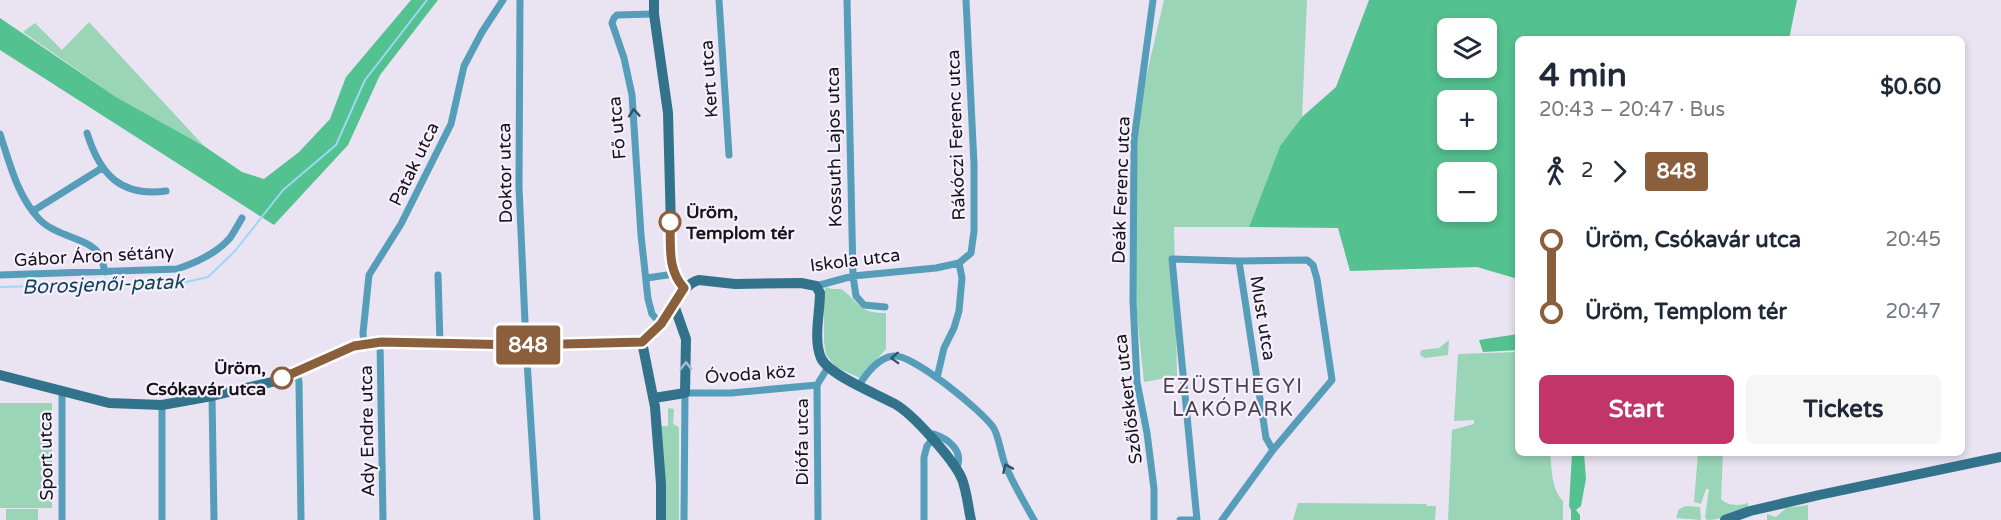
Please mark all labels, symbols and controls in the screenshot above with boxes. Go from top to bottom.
map controls [1437,18,1497,222]
button: layers [1437,18,1497,78]
street label: Kert utca [695,39,723,119]
street label: Rákóczi Ferenc utca [942,49,970,221]
text: 4 min [1539,56,1627,95]
street label: Kossuth Lajos utca [822,67,846,227]
text: $0.60 [1880,74,1941,100]
button: + [1437,90,1497,150]
street label: Fő utca [603,96,631,160]
text: 20:43 – 20:47 · Bus [1539,98,1725,122]
one-way arrow [627,109,640,118]
street label: Deák Ferenc utca [1107,116,1135,264]
street label: Patak utca [384,119,444,209]
street label: Doktor utca [493,123,517,223]
icon: walk [1539,155,1572,188]
icon: forward [1603,155,1636,188]
text: 2 [1581,159,1594,183]
text: 848 [1657,159,1696,184]
button: − [1437,162,1497,222]
place label: Üröm, Templom tér [685,201,795,244]
marker: Üröm, Templom tér [659,211,681,233]
text: Üröm, Csókavár utca [1585,227,1801,253]
text: 20:45 [1886,228,1941,252]
street label: Gábor Áron sétány [13,241,175,271]
street label: Iskola utca [809,244,901,276]
water label: Borosjenői-patak [22,270,187,300]
street label: Must utca [1245,274,1281,362]
text: Üröm, Templom tér [1585,299,1787,325]
text: 20:47 [1886,300,1941,324]
line badge: 848 [494,326,562,364]
text: 848 [508,333,548,358]
street label: Szőlőskert utca [1109,333,1147,465]
one-way arrow [891,352,900,365]
place label: Üröm, Csókavár utca [146,357,266,400]
street label: Óvoda köz [704,360,796,388]
one-way arrow [680,361,692,370]
street label: Ady Endre utca [355,365,379,497]
marker: Üröm, Csókavár utca [271,367,293,389]
district label: EZÜSTHEGYI LAKÓPARK [1163,374,1303,422]
button: Start [1539,375,1734,444]
button: Tickets [1746,375,1941,444]
street label: Diófa utca [791,398,813,486]
street label: Sport utca [34,411,58,501]
one-way arrow [1002,463,1014,474]

